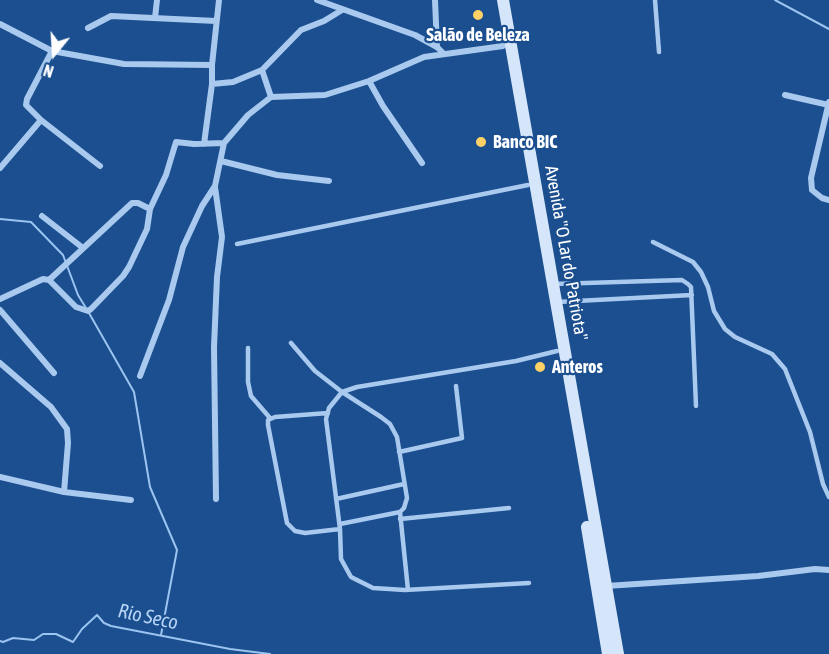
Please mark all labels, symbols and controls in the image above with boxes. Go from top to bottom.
marker: Salão de Beleza [471,8,485,22]
north arrow [24,24,84,84]
place label: Salão de Beleza [426,24,530,46]
text: N [41,61,56,81]
place label: Banco BIC [493,131,557,153]
marker: Banco BIC [474,135,488,149]
street label: Avenida "O Lar do Patriota" [540,164,592,342]
place label: Anteros [552,356,603,378]
marker: Anteros [533,360,547,374]
water label: Rio Seco [116,599,180,635]

